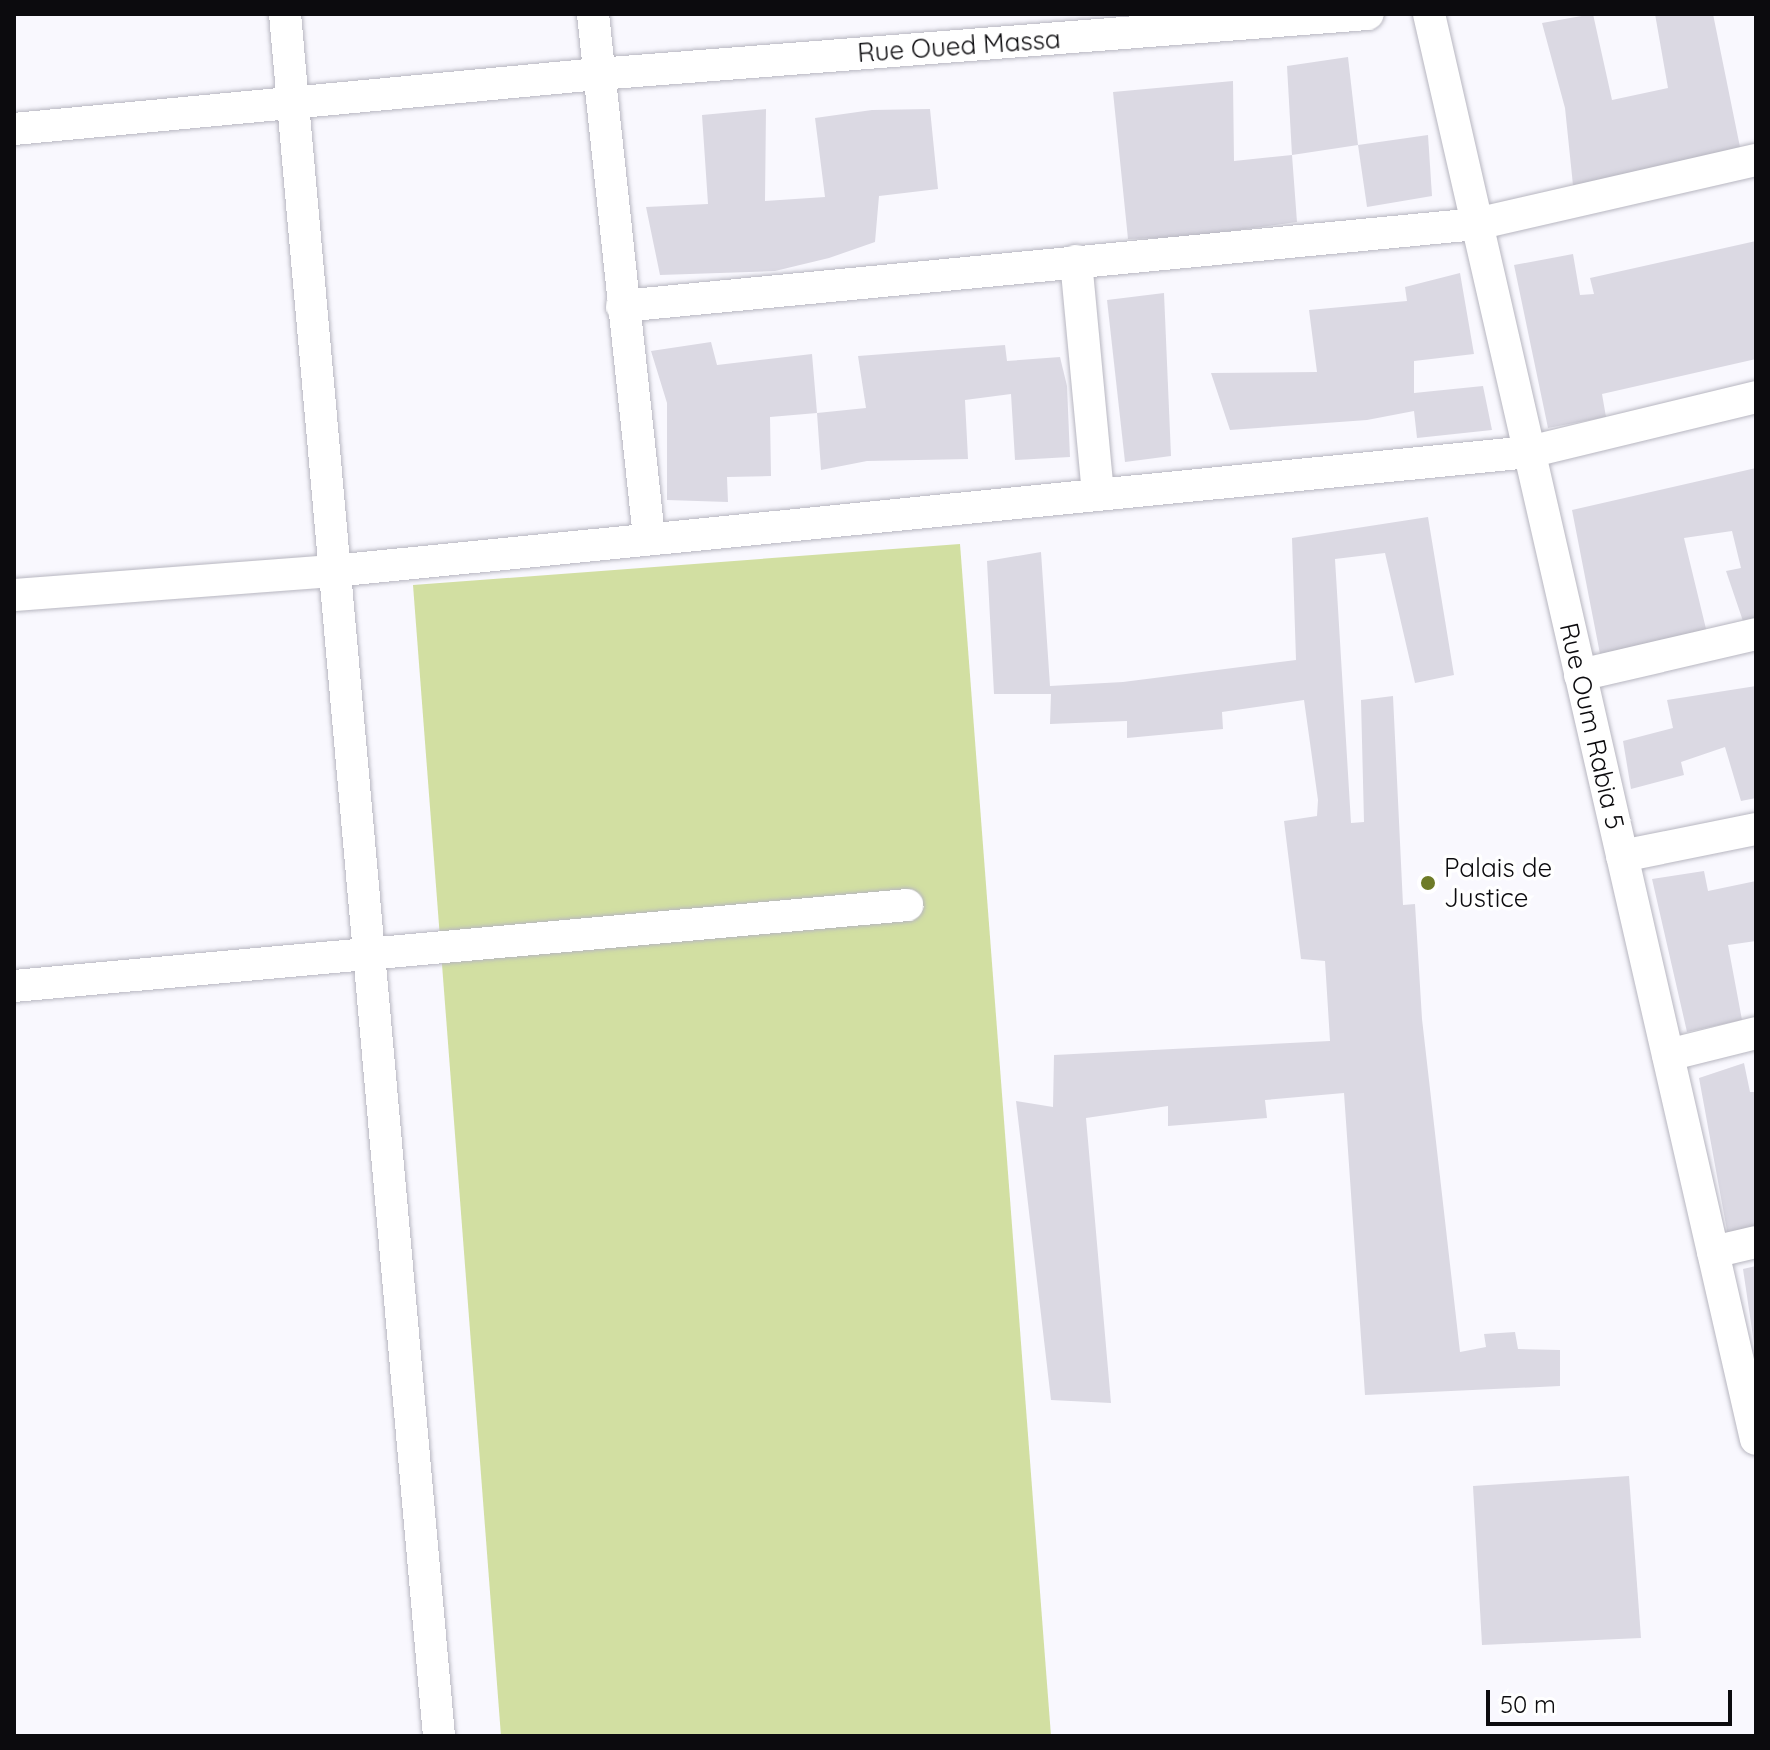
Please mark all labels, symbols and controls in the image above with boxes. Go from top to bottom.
street label: Rue Oued Massa [856,23,1062,69]
street label: Rue Oum Rabia 5 [1553,620,1631,832]
place label: Palais de Justice [1444,852,1552,914]
marker: Palais de Justice [1419,874,1437,892]
scale bar [1490,1674,1736,1724]
text: 50 m [1500,1689,1556,1719]

